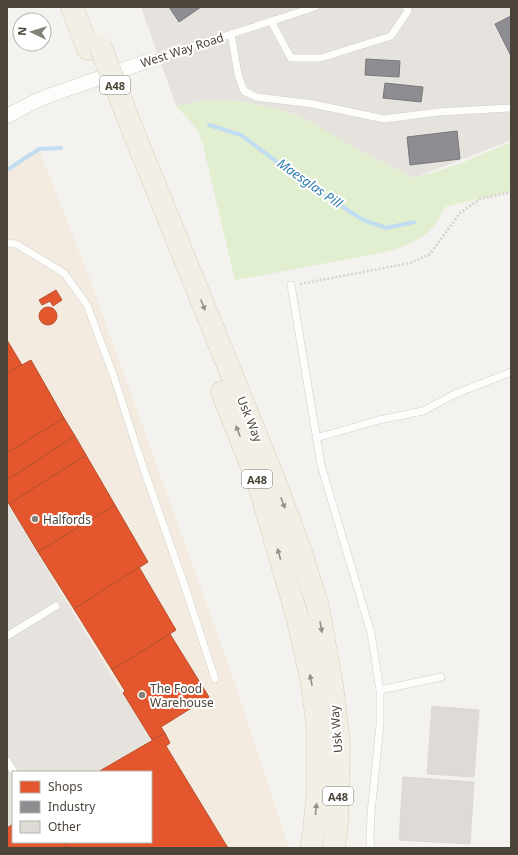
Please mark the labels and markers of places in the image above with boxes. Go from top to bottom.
place label: Halfords [43,511,91,528]
marker: Halfords [30,514,40,524]
place label: The Food Warehouse [150,680,214,711]
marker: The Food Warehouse [137,690,147,700]

